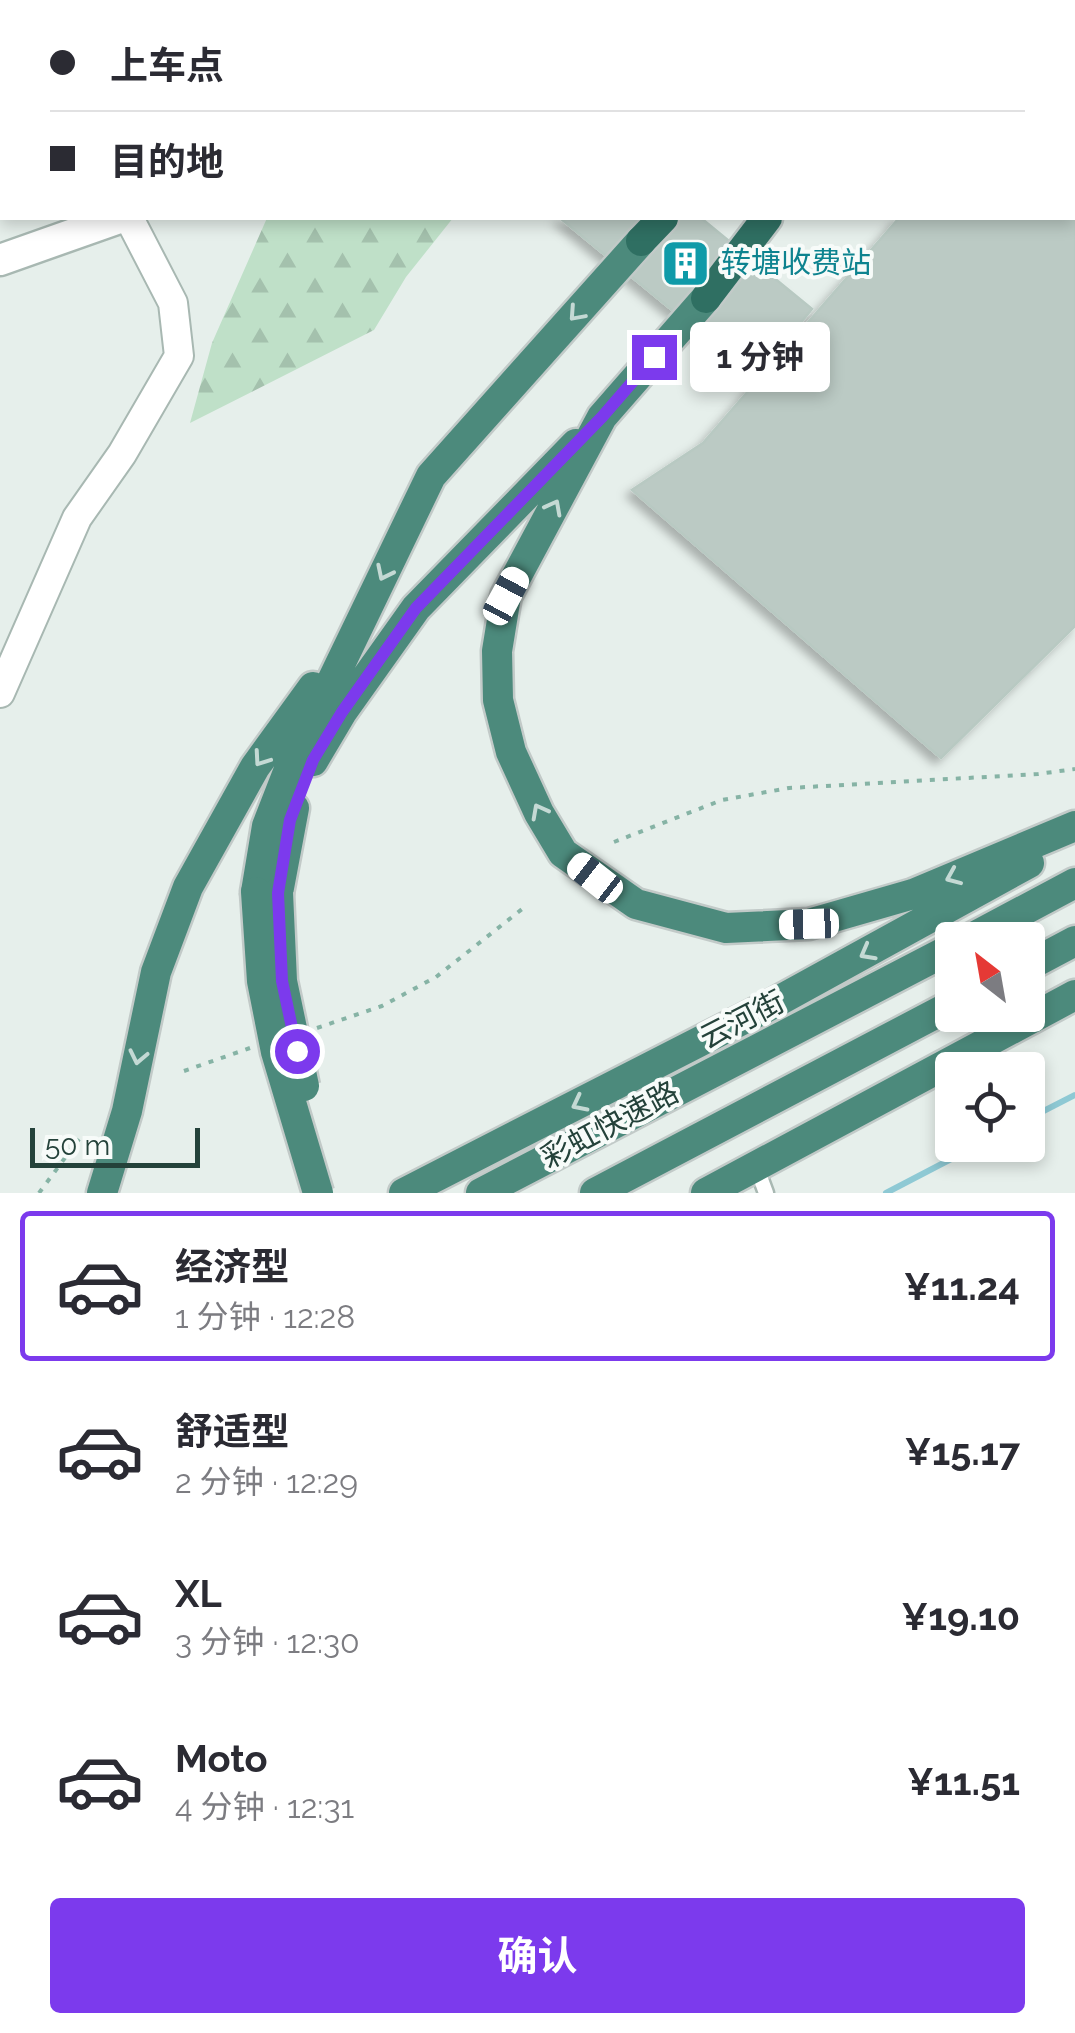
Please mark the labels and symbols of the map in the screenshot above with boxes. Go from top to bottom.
building icon: 转塘收费站 [660,237,712,289]
place label: 转塘收费站 [721,245,871,280]
one-way arrow [569,302,587,321]
callout: 1 分钟 [689,322,829,392]
route end [632,335,677,380]
one-way arrow [542,499,561,517]
one-way arrow [376,562,396,580]
car [479,562,533,630]
one-way arrow [255,748,273,767]
one-way arrow [532,804,551,822]
car [562,848,628,908]
one-way arrow [945,865,963,885]
car [778,908,840,940]
north arrow [935,922,1045,1032]
one-way arrow [860,940,878,960]
street label: 云河街 [694,984,790,1056]
route start [275,1029,320,1074]
one-way arrow [129,1048,150,1065]
street label: 彩虹快速路 [535,1074,684,1175]
one-way arrow [572,1091,590,1111]
scale bar [30,1123,200,1168]

